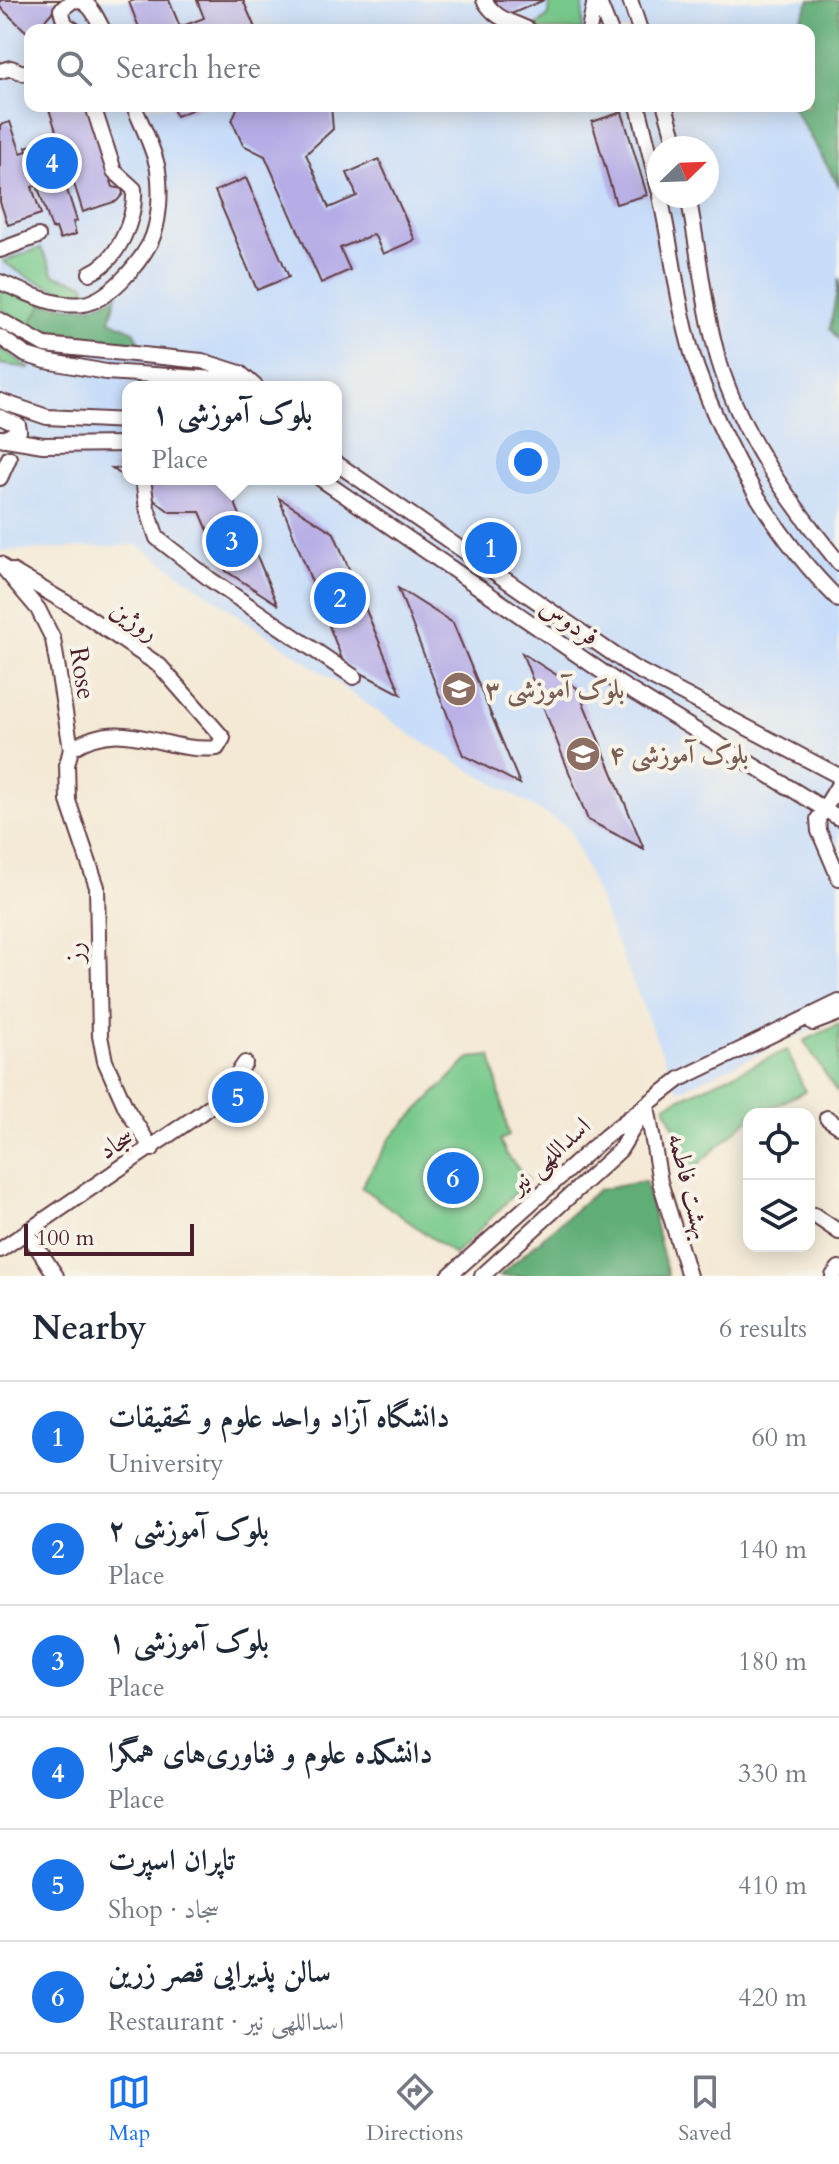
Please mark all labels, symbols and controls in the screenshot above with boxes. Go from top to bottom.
search box [24,24,815,112]
icon: search [52,46,96,90]
text: Search here [116,48,261,89]
pin: 4 [26,133,78,193]
north arrow [647,136,719,208]
popup [122,381,342,485]
text: بلوک آموزشی ۱ [152,393,312,434]
text: Place [152,442,208,477]
your location [508,442,548,482]
pin: 3 [206,511,258,571]
pin: 1 [465,518,517,578]
pin: 2 [314,568,366,628]
street label: فردوس [533,589,606,654]
street label: روژین [104,591,166,649]
street label: Rose [61,644,104,702]
school or university icon: بلوک آموزشی ۳ [440,670,478,708]
place label: بلوک آموزشی ۳ [485,672,625,707]
school or university icon: بلوک آموزشی ۴ [564,735,602,773]
place label: بلوک آموزشی ۴ [609,737,749,772]
street label: رز [57,941,92,966]
pin: 5 [212,1067,264,1127]
map controls [743,1108,815,1252]
button: locate [743,1108,815,1180]
street label: اسداللهی نیر [498,1109,598,1204]
street label: سجاد [92,1119,141,1168]
street label: بهشت فاطمه [659,1129,720,1243]
pin: 6 [427,1148,479,1208]
button: layers [743,1180,815,1252]
scale bar [24,1220,194,1256]
text: 100 m [36,1223,94,1253]
text: Nearby [32,1305,147,1351]
text: 6 results [719,1311,807,1346]
text: دانشگاه آزاد واحد علوم و تحقیقات [108,1397,450,1438]
text: 1 [51,1420,65,1455]
text: 60 m [751,1420,807,1455]
text: University [108,1446,224,1481]
text: بلوک آموزشی ۲ [108,1509,269,1550]
text: 2 [51,1532,65,1567]
text: 140 m [738,1532,807,1567]
text: Place [108,1558,165,1593]
text: بلوک آموزشی ۱ [108,1621,269,1662]
text: 3 [51,1644,65,1679]
text: 180 m [738,1644,807,1679]
text: Place [108,1670,165,1705]
text: دانشکده علوم و فناوری‌های همگرا [108,1733,433,1774]
text: 4 [51,1756,65,1791]
text: 330 m [738,1756,807,1791]
text: Place [108,1782,165,1817]
text: تاپران اسپرت [108,1840,235,1881]
text: 5 [51,1868,65,1903]
text: 410 m [738,1868,807,1903]
text: Shop · سجاد [108,1892,220,1927]
text: سالن پذیرایی قصر زرین [108,1952,331,1993]
text: 6 [51,1980,65,2015]
text: 420 m [738,1980,807,2015]
text: Restaurant · اسداللهی نیر [108,2004,344,2039]
tab: Map [107,2070,151,2148]
tab: Directions [366,2070,463,2148]
tab: Saved [678,2070,732,2148]

